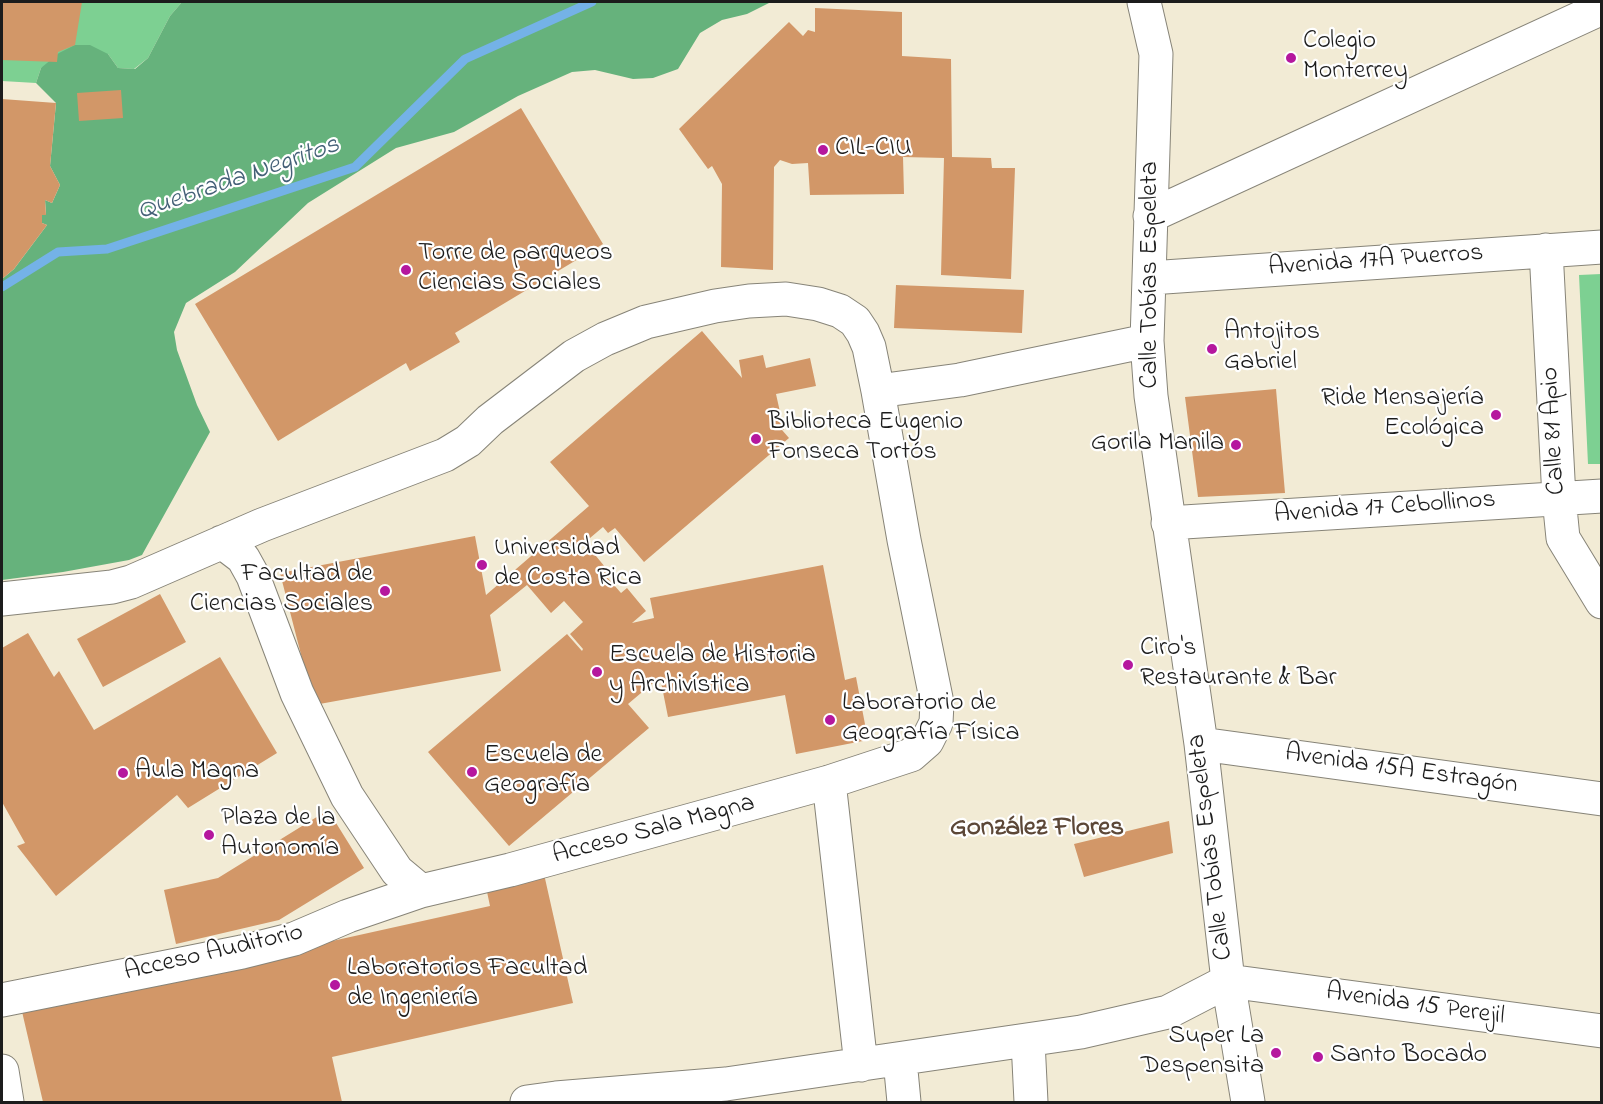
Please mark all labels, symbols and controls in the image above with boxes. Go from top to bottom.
place label: Colegio Monterrey [1303,27,1408,88]
marker: Colegio Monterrey [1284,51,1298,65]
water label: Quebrada Negritos [134,130,344,230]
place label: CIL-CIU [835,134,912,166]
marker: CIL-CIU [816,143,830,157]
street label: Calle Tobías Espeleta [1136,161,1168,389]
place label: Torre de parqueos Ciencias Sociales [418,239,613,300]
street label: Avenida 17A Puerros [1267,239,1485,285]
marker: Torre de parqueos Ciencias Sociales [399,263,413,277]
place label: Antojitos Gabriel [1224,318,1320,380]
marker: Antojitos Gabriel [1205,342,1219,356]
street label: Calle 81 Apio [1536,366,1574,496]
place label: Ride Mensajería Ecológica [1321,384,1484,446]
place label: Biblioteca Eugenio Fonseca Tortós [768,408,963,470]
marker: Ride Mensajería Ecológica [1489,408,1503,422]
place label: Gorila Manila [1091,429,1224,461]
marker: Biblioteca Eugenio Fonseca Tortós [749,432,763,446]
marker: Gorila Manila [1229,438,1243,452]
street label: Avenida 17 Cebollinos [1273,486,1497,532]
place label: Universidad de Costa Rica [494,534,642,596]
marker: Universidad de Costa Rica [475,558,489,572]
place label: Facultad de Ciencias Sociales [190,560,373,622]
marker: Facultad de Ciencias Sociales [378,584,392,598]
place label: Ciro's Restaurante & Bar [1140,634,1337,696]
place label: Escuela de Historia y Archivística [609,641,816,702]
marker: Ciro's Restaurante & Bar [1121,658,1135,672]
marker: Escuela de Historia y Archivística [590,665,604,679]
place label: Laboratorio de Geografía Física [842,689,1020,750]
marker: Laboratorio de Geografía Física [823,713,837,727]
street label: Calle Tobías Espeleta [1183,732,1241,962]
street label: Avenida 15A Estragón [1283,739,1519,803]
place label: Escuela de Geografía [484,741,602,802]
place label: Aula Magna [135,757,259,789]
marker: Escuela de Geografía [465,765,479,779]
marker: Aula Magna [116,766,130,780]
street label: Acceso Sala Magna [549,789,759,873]
place label: Plaza de la Autonomía [221,804,339,866]
district label: González Flores [950,814,1124,846]
marker: Plaza de la Autonomía [202,828,216,842]
street label: Acceso Auditorio [122,918,306,990]
place label: Laboratorios Facultad de Ingeniería [347,954,587,1016]
marker: Laboratorios Facultad de Ingeniería [328,978,342,992]
street label: Avenida 15 Perejil [1324,978,1506,1034]
place label: Super La Despensita [1141,1022,1264,1084]
place label: Santo Bocado [1330,1041,1487,1073]
marker: Super La Despensita [1269,1046,1283,1060]
marker: Santo Bocado [1311,1050,1325,1064]

